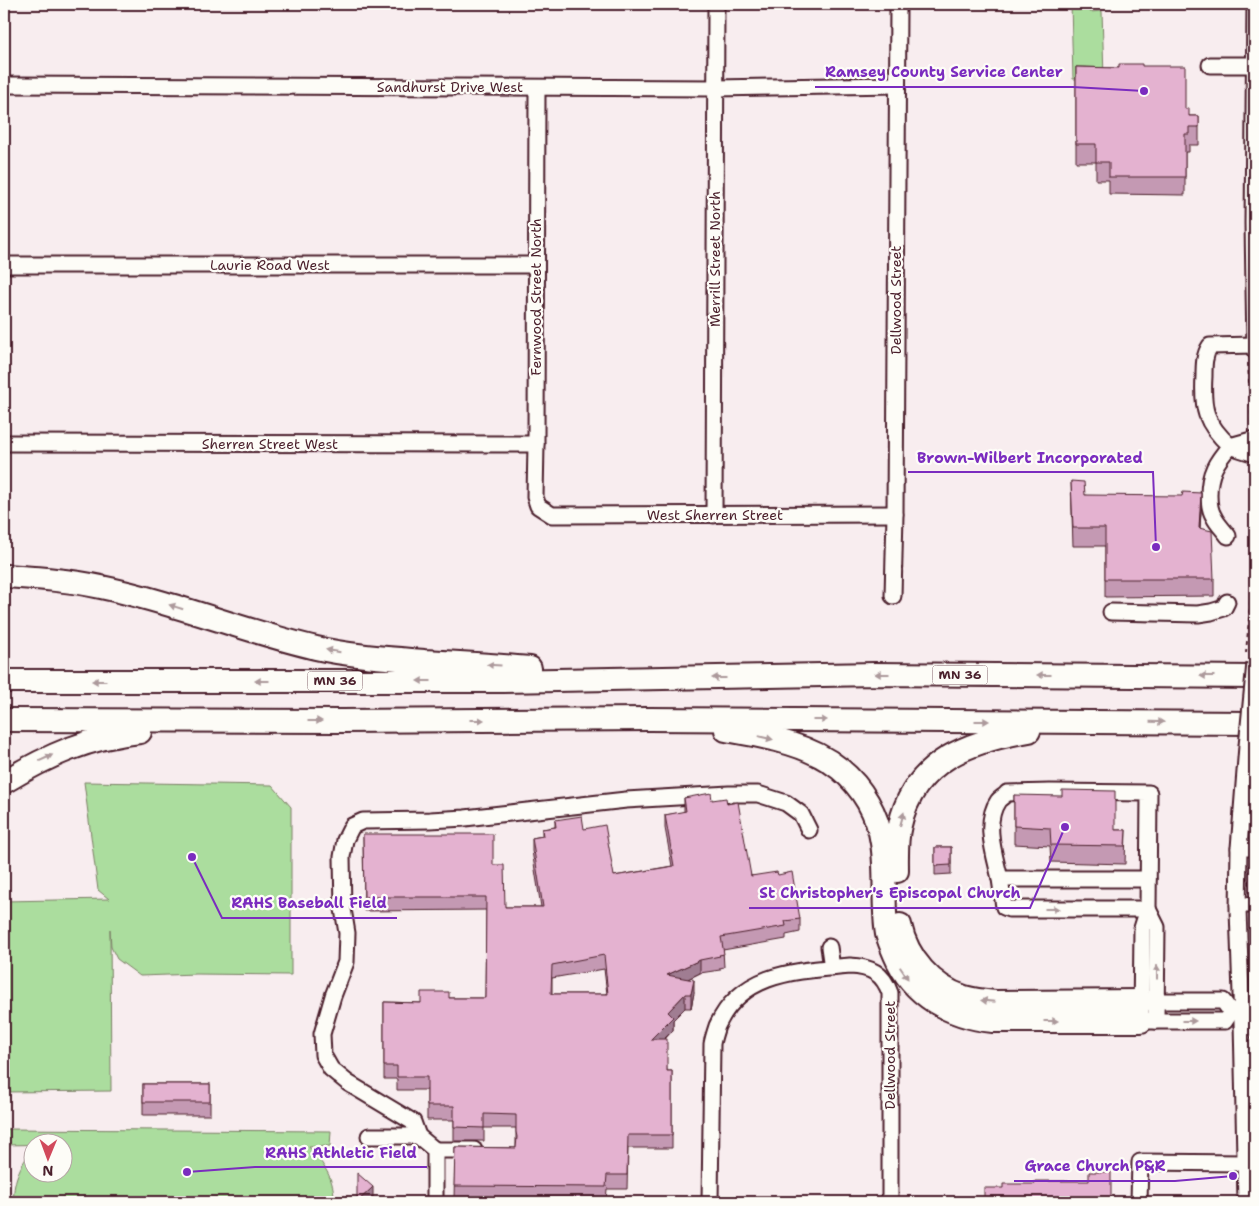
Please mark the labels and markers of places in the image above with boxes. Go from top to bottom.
callout: Ramsey County Service Center [815,57,1073,87]
callout: Brown-Wilbert Incorporated [908,442,1153,472]
callout: St Christopher's Episcopal Church [749,878,1030,908]
callout: RAHS Baseball Field [222,888,397,918]
callout: RAHS Athletic Field [255,1137,427,1167]
callout: Grace Church P&R [1014,1151,1175,1181]

